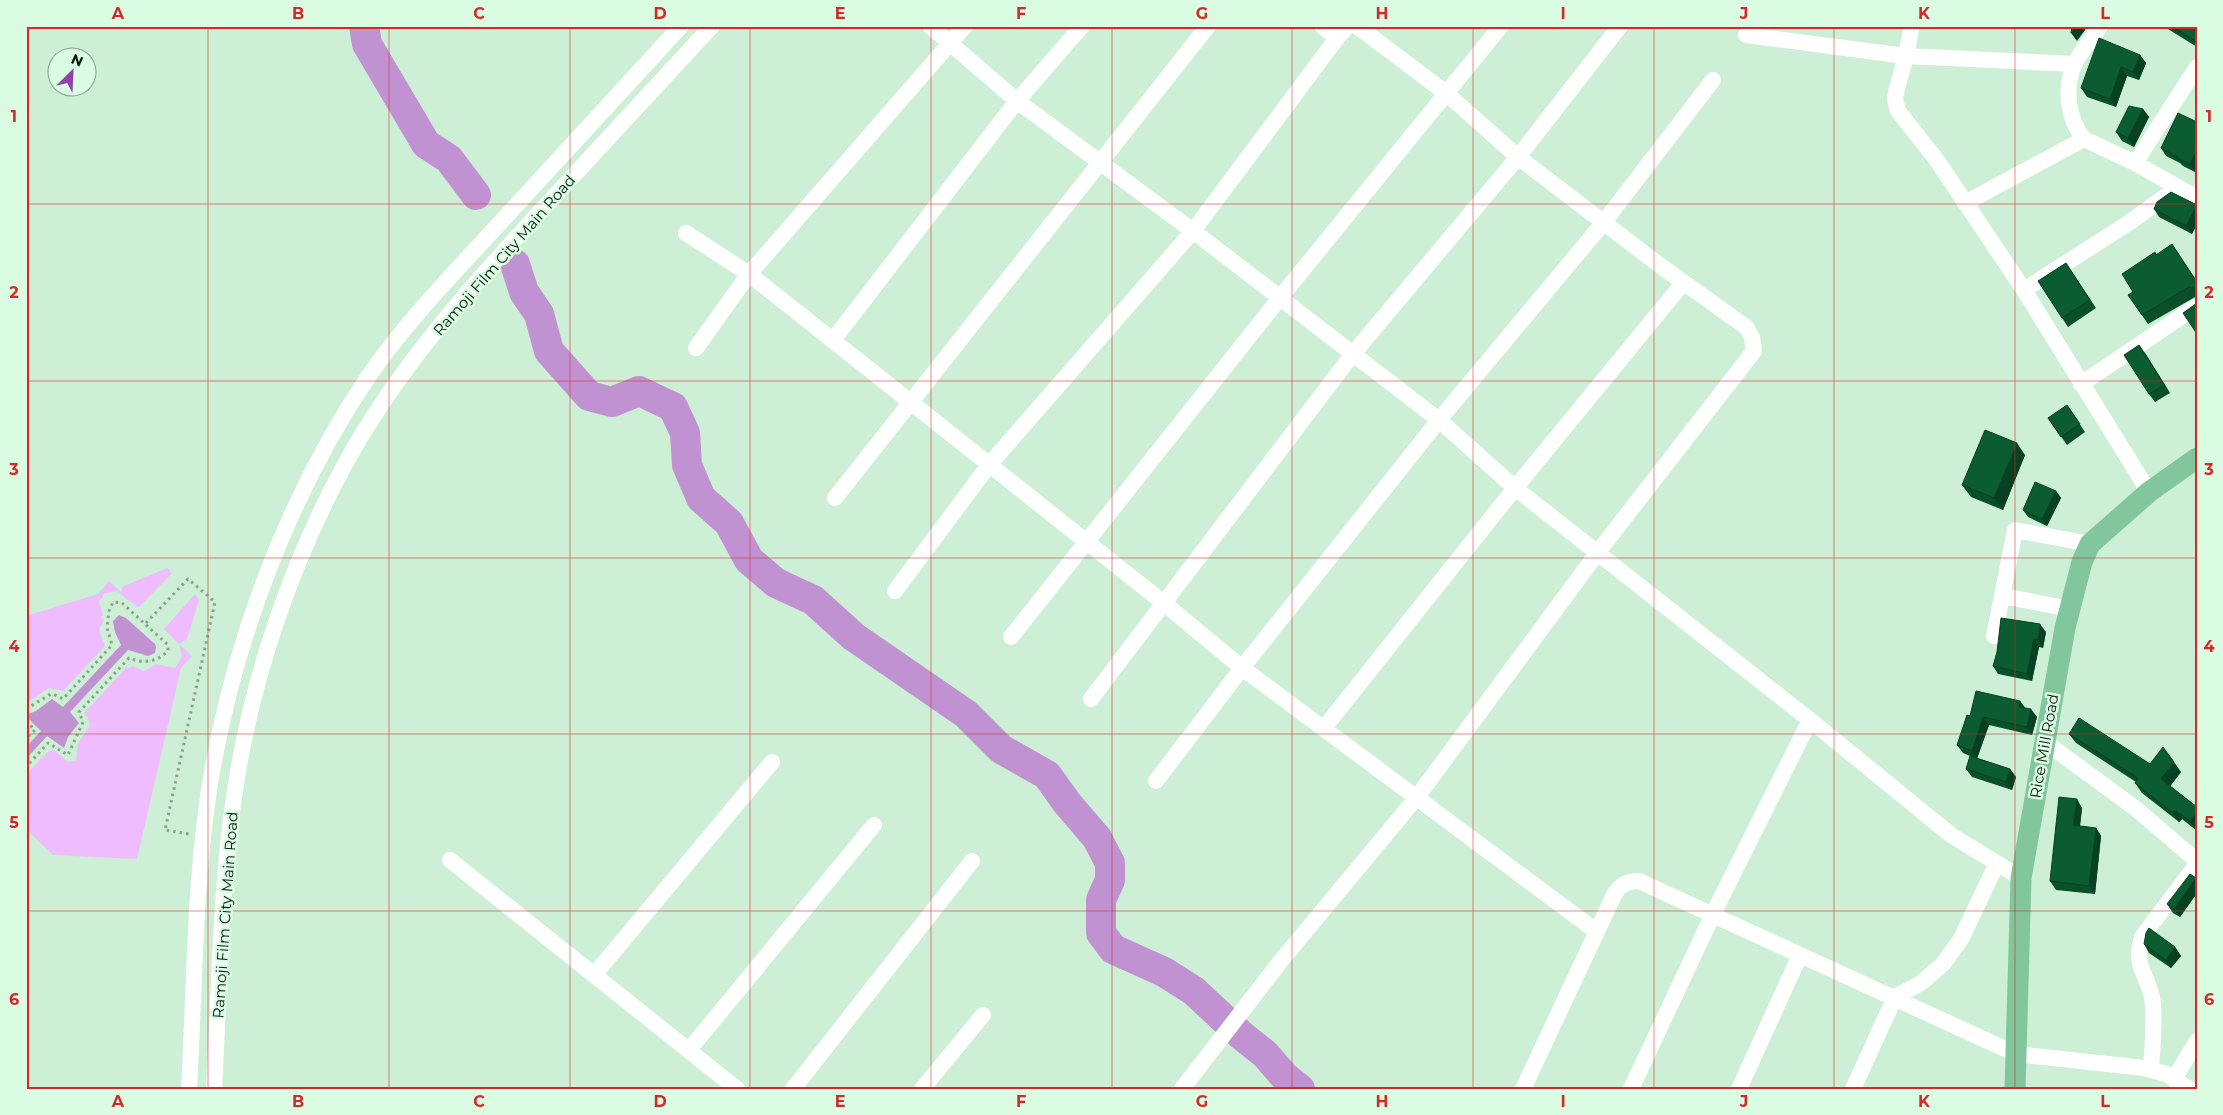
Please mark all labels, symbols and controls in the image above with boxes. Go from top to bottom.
text: A [111,4,125,23]
text: B [292,4,304,23]
text: C [473,4,485,23]
text: D [653,4,667,23]
text: E [835,4,845,23]
text: F [1016,4,1026,23]
text: G [1196,4,1208,23]
text: H [1376,4,1388,23]
text: I [1560,4,1566,23]
text: J [1739,4,1748,23]
text: K [1918,4,1931,23]
text: L [2100,4,2110,23]
north arrow [48,48,98,98]
text: N [68,50,86,71]
text: 1 [11,107,17,126]
text: 1 [2206,107,2212,126]
street label: Ramoji Film City Main Road [429,171,579,339]
text: 2 [9,283,19,302]
text: 2 [2204,283,2214,302]
text: 3 [8,460,19,479]
text: 3 [2203,460,2214,479]
text: 4 [8,637,20,656]
text: 4 [2203,637,2215,656]
street label: Rice Mill Road [2025,692,2063,800]
street label: Ramoji Film City Main Road [208,811,242,1019]
text: 5 [9,813,19,832]
text: 5 [2204,813,2214,832]
text: 6 [9,990,19,1009]
text: 6 [2204,990,2214,1009]
text: A [111,1092,125,1111]
text: B [292,1092,304,1111]
text: C [473,1092,485,1111]
text: D [653,1092,667,1111]
text: E [835,1092,845,1111]
text: F [1016,1092,1026,1111]
text: G [1196,1092,1208,1111]
text: H [1376,1092,1388,1111]
text: I [1560,1092,1566,1111]
text: J [1739,1092,1748,1111]
text: K [1918,1092,1931,1111]
text: L [2100,1092,2110,1111]

